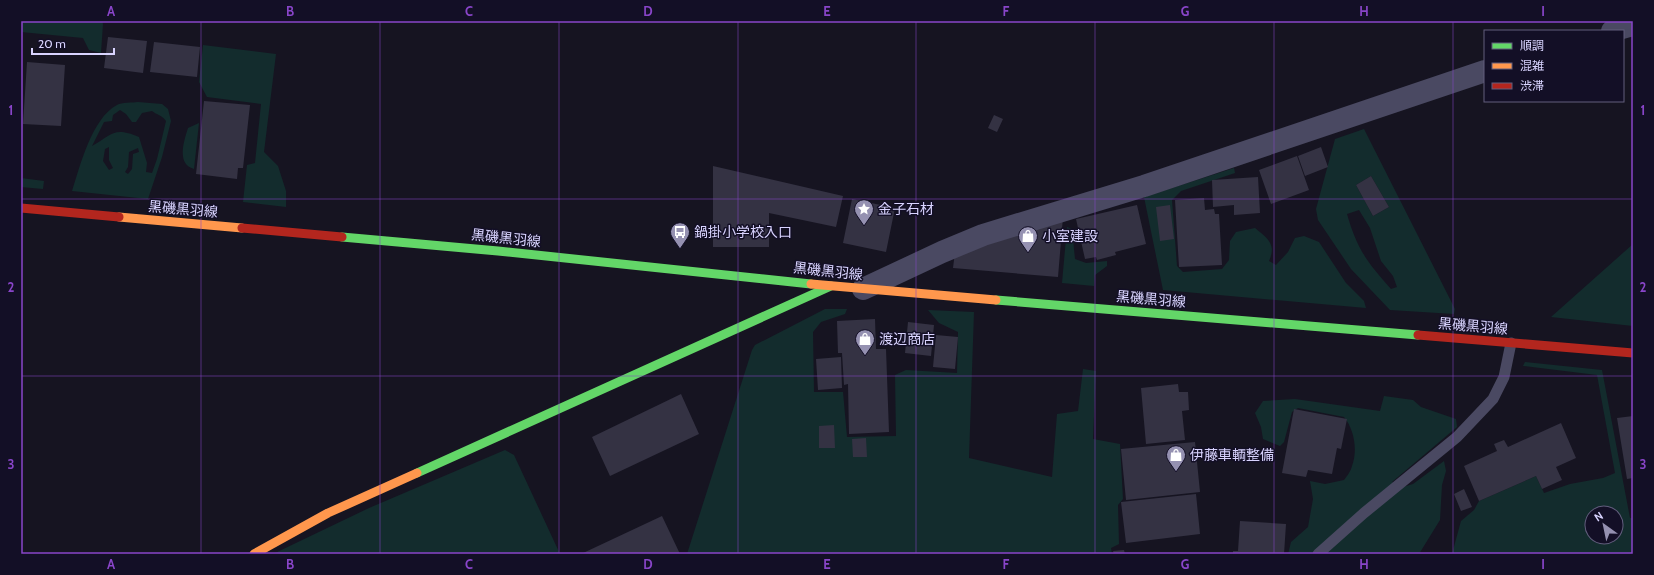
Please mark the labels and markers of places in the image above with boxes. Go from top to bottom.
place icon: 金子石材 [853,198,875,226]
place label: 金子石材 [878,200,934,218]
bus stop icon: 鍋掛小学校入口 [669,221,691,249]
place label: 鍋掛小学校入口 [694,223,792,241]
shop icon: 小室建設 [1017,225,1039,253]
place label: 小室建設 [1042,227,1098,245]
shop icon: 渡辺商店 [854,328,876,356]
place label: 渡辺商店 [879,330,935,348]
shop icon: 伊藤車輌整備 [1165,444,1187,472]
place label: 伊藤車輌整備 [1190,446,1274,464]

